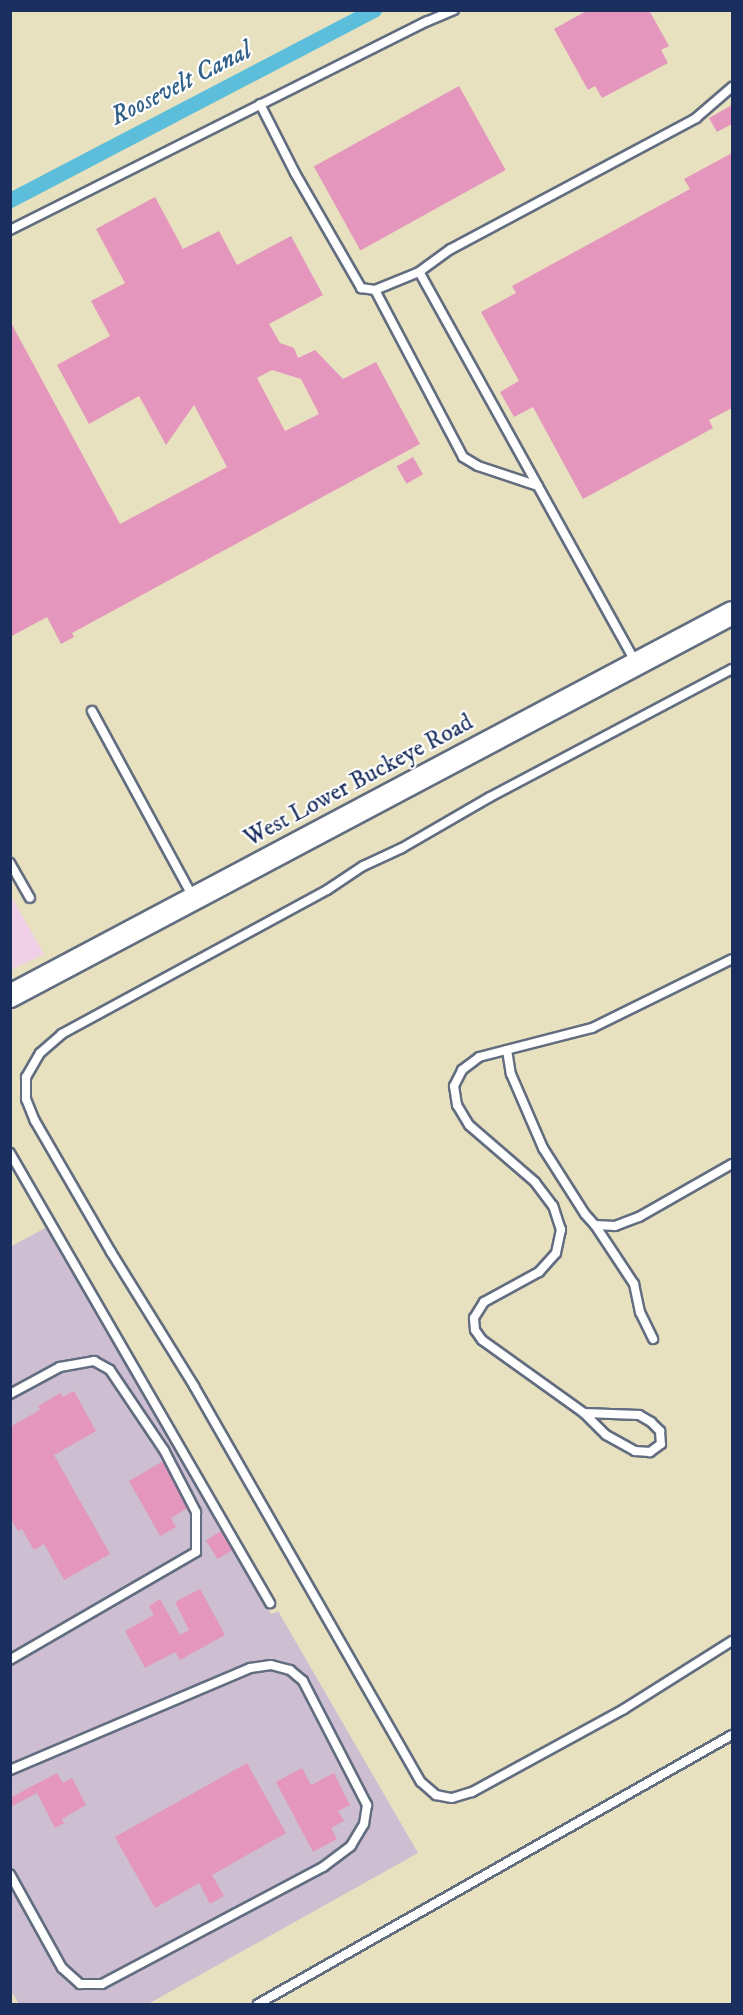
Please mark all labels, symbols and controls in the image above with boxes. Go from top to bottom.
water label: Roosevelt Canal [105,35,257,133]
street label: West Lower Buckeye Road [240,708,478,854]

